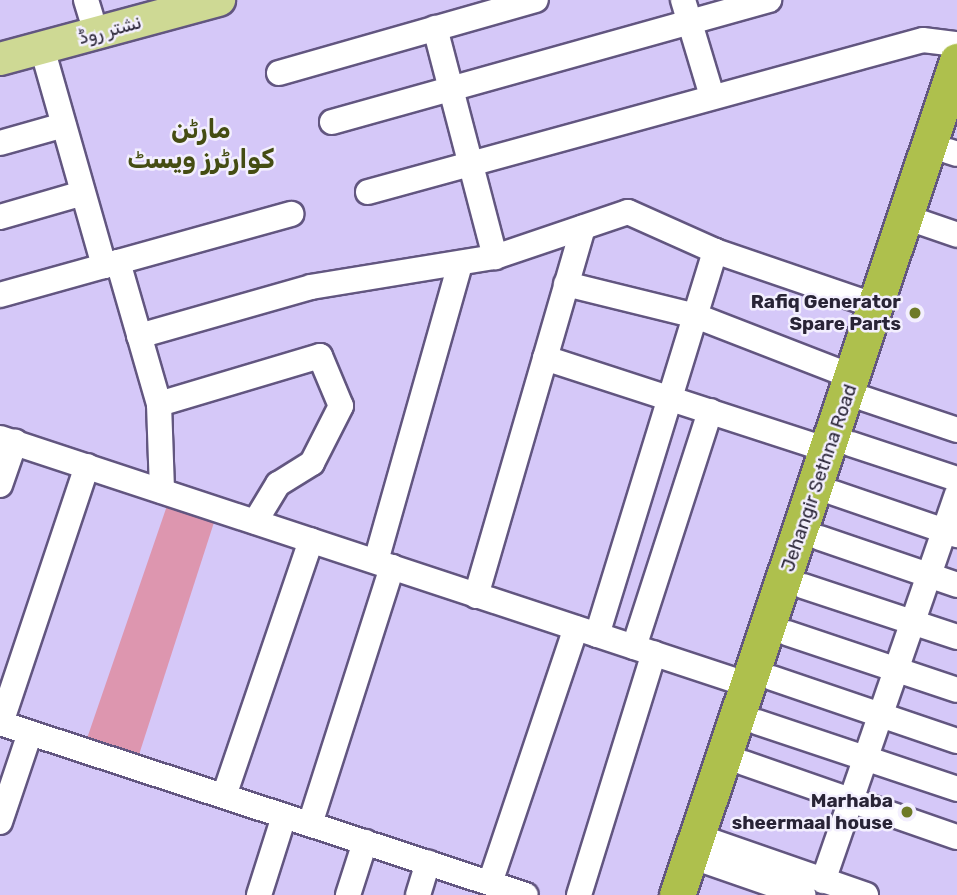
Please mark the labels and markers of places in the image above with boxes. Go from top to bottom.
place label: Rafiq Generator Spare Parts [751,291,901,335]
marker: Rafiq Generator Spare Parts [907,305,923,321]
place label: Marhaba sheermaal house [732,790,893,834]
marker: Marhaba sheermaal house [899,804,915,820]

